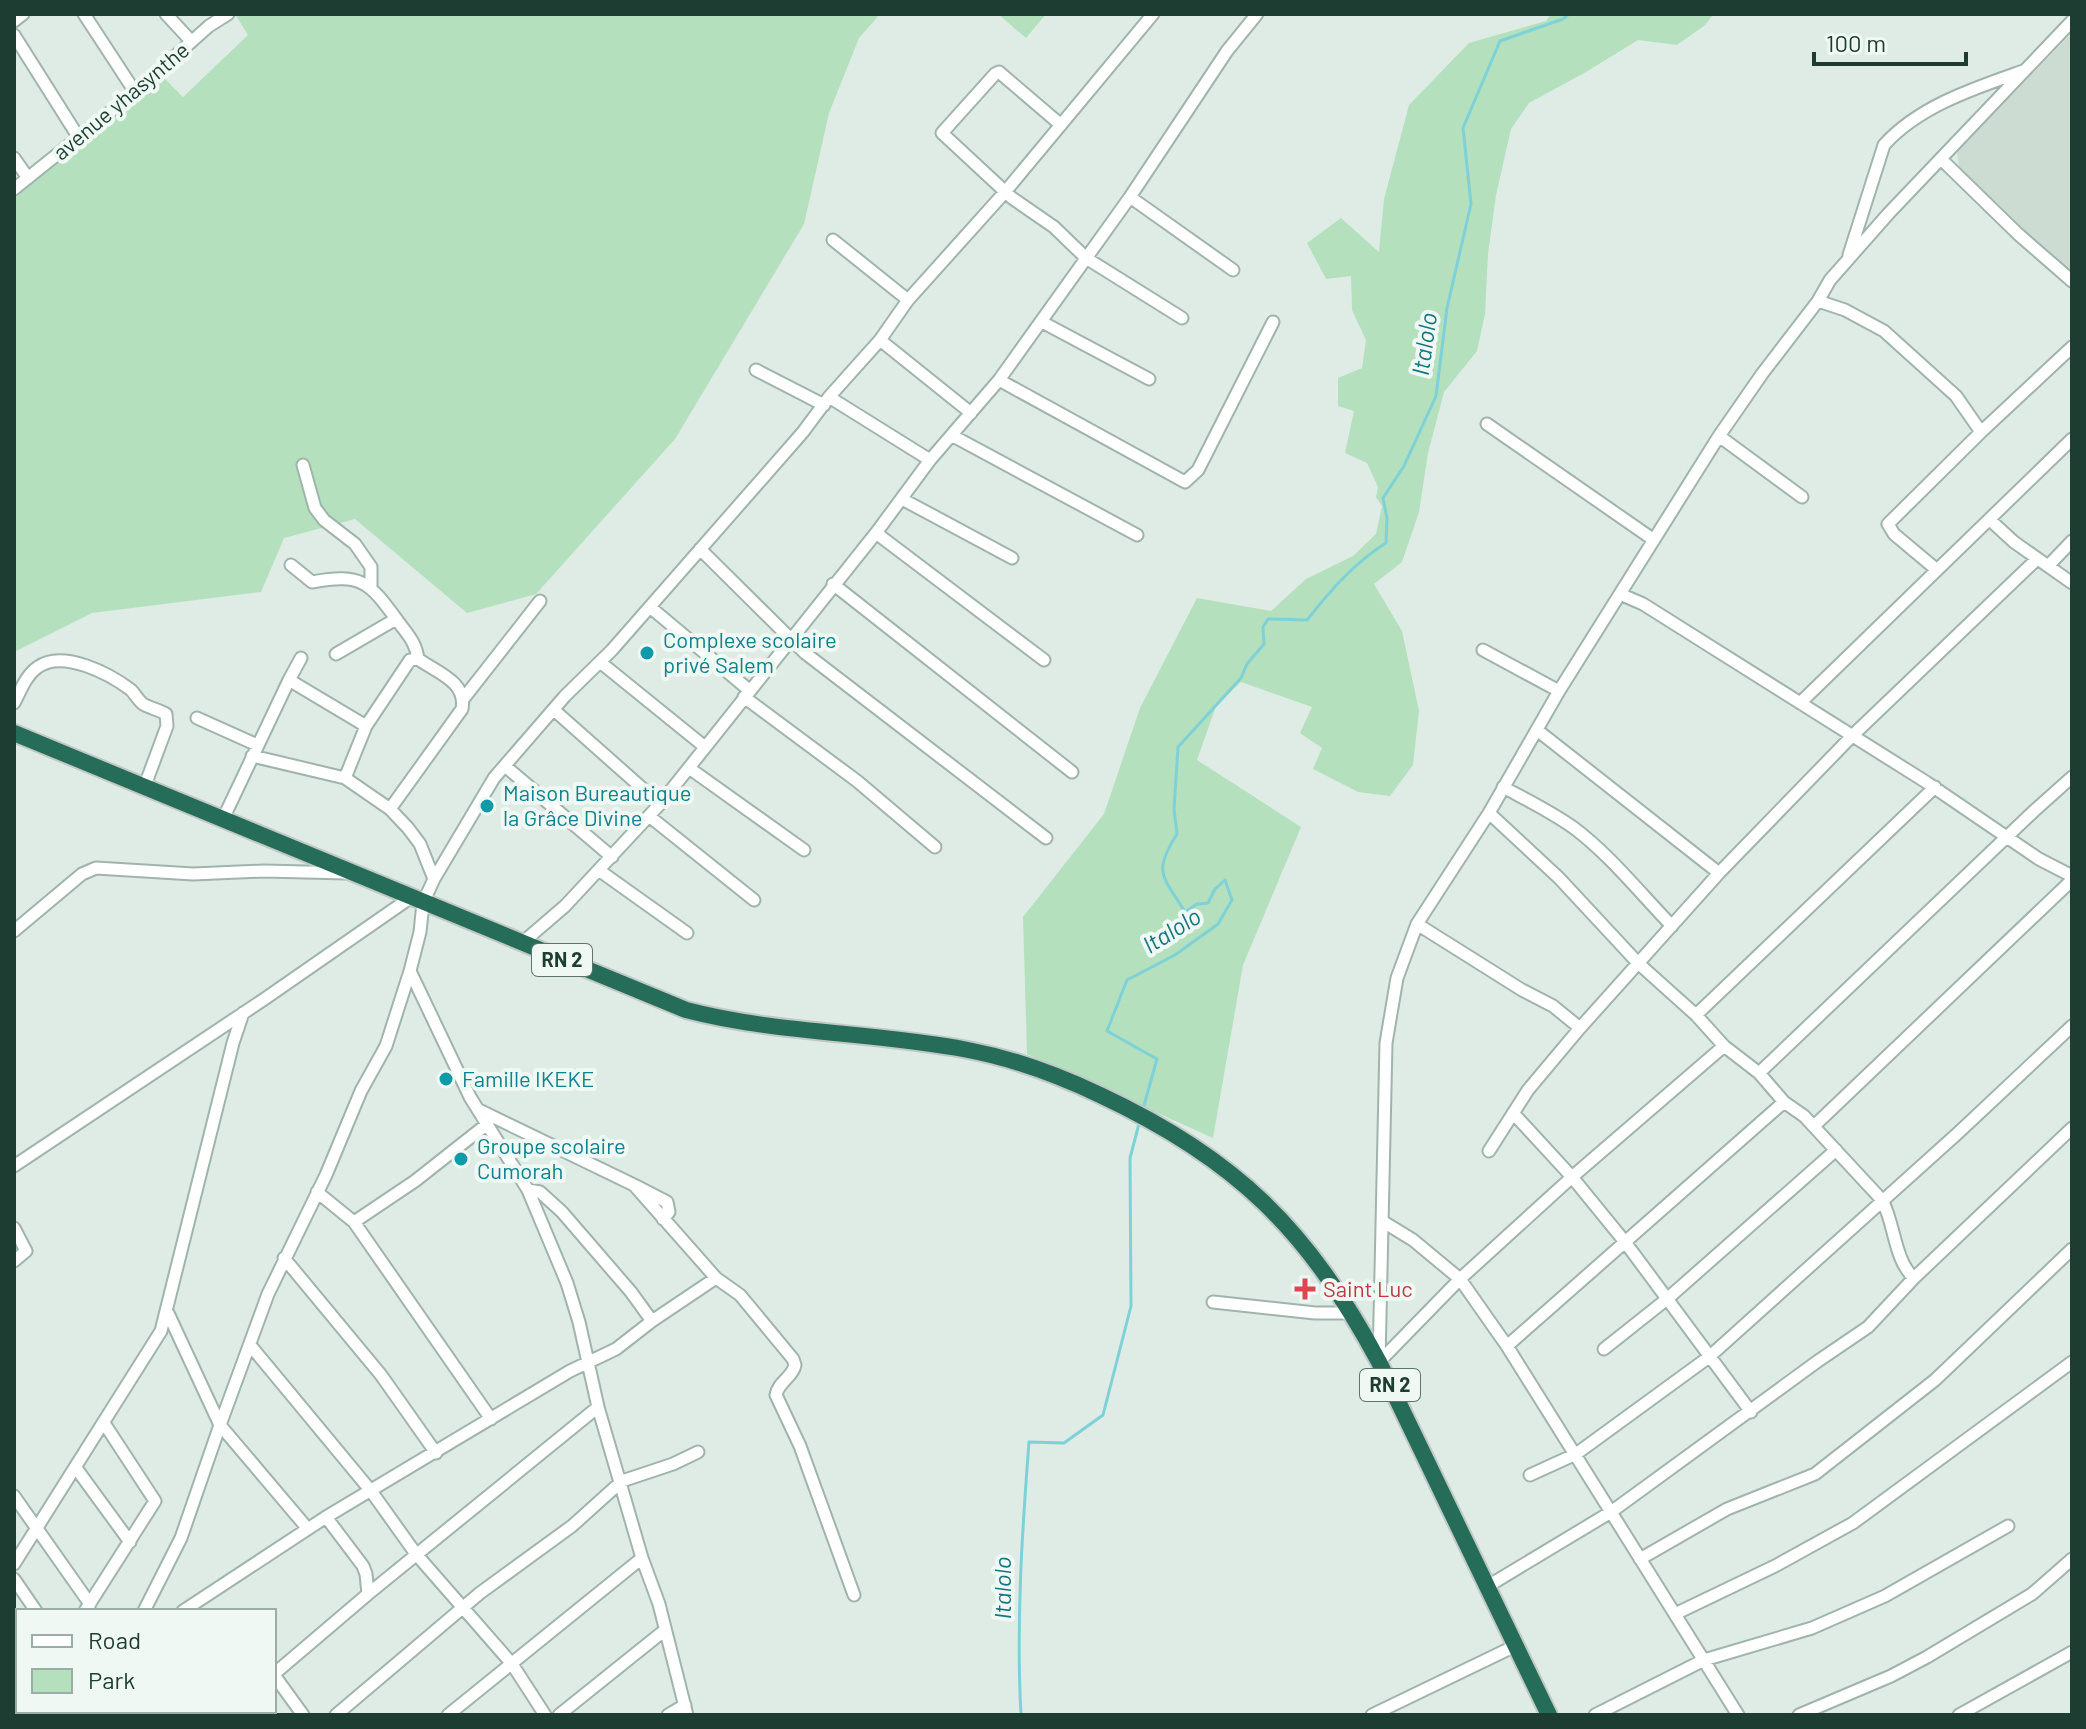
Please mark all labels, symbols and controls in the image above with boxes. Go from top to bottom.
scale bar [1814,16,1966,66]
text: 100 m [1826,28,1886,57]
street label: avenue yhasynthe [47,36,194,165]
water label: Italolo [1405,311,1442,377]
place label: Complexe scolaire privé Salem [663,626,837,677]
marker: Complexe scolaire privé Salem [638,644,656,662]
place label: Maison Bureautique la Grâce Divine [503,779,692,830]
marker: Maison Bureautique la Grâce Divine [478,797,496,815]
water label: Italolo [1137,901,1206,959]
road number: RN 2 [532,944,592,976]
place label: Famille IKEKE [462,1065,594,1091]
marker: Famille IKEKE [437,1070,455,1088]
place label: Groupe scolaire Cumorah [477,1132,626,1183]
marker: Groupe scolaire Cumorah [452,1150,470,1168]
place label: Saint Luc [1323,1275,1413,1301]
marker: Saint Luc [1294,1278,1316,1300]
road number: RN 2 [1360,1369,1420,1401]
water label: Italolo [987,1556,1016,1620]
legend [16,1609,276,1713]
text: Road [88,1625,141,1654]
text: Park [88,1665,135,1694]

